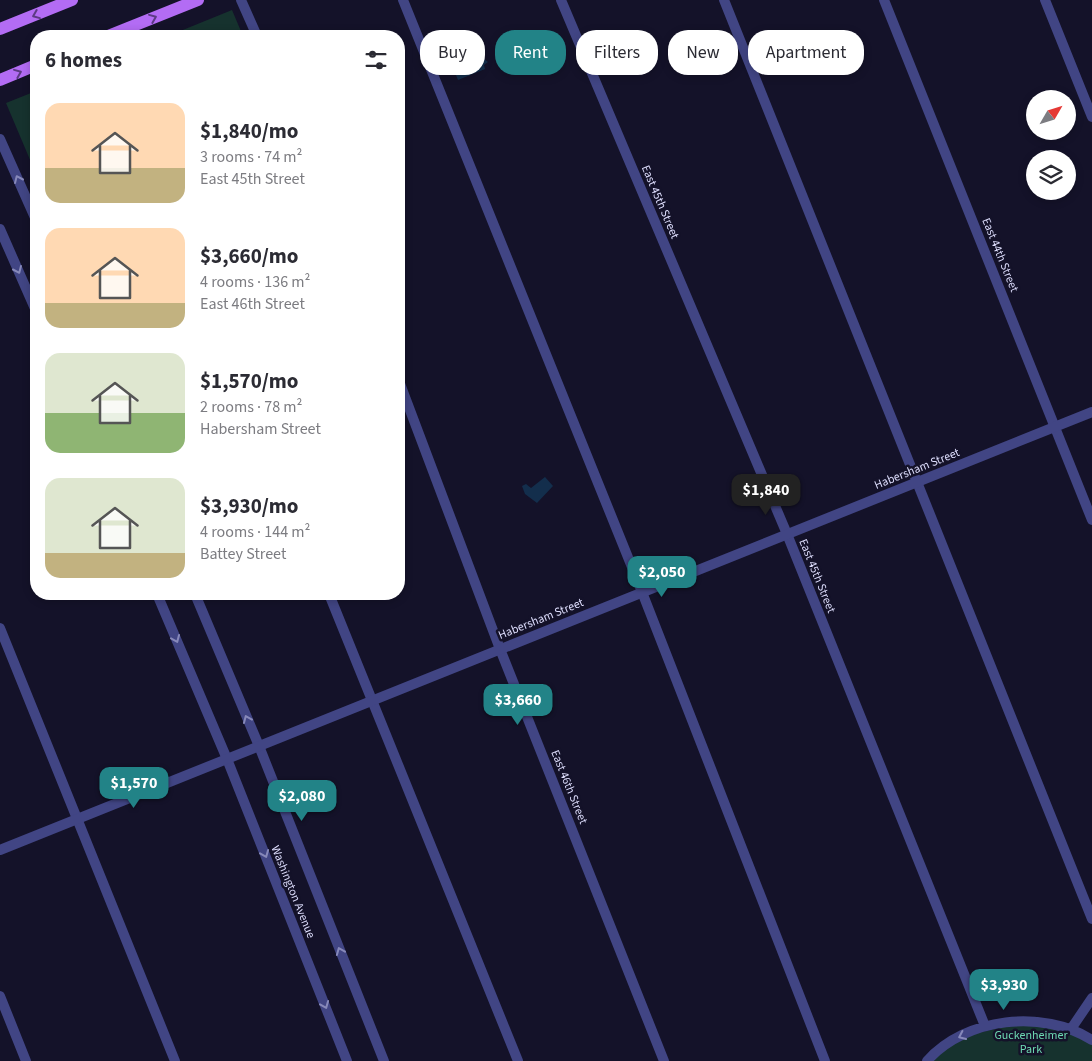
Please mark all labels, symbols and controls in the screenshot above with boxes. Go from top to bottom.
one-way arrow [32,8,41,19]
one-way arrow [148,14,157,24]
chip: Buy [420,30,485,75]
chip: Rent [495,30,566,75]
chip: Filters [576,30,658,75]
chip: New [668,30,738,75]
chip: Apartment [748,30,864,75]
text: 6 homes [45,45,122,75]
icon: filters [362,46,390,74]
one-way arrow [13,68,22,79]
north arrow [1026,90,1076,140]
map controls [1026,90,1076,200]
text: $1,840/mo [200,116,299,146]
icon: home [85,123,145,183]
text: 3 rooms · 74 m² [200,146,302,168]
button: layers [1026,150,1076,200]
street label: East 45th Street [637,163,683,241]
text: East 45th Street [200,168,305,190]
one-way arrow [14,175,25,184]
street label: East 44th Street [977,215,1023,295]
text: $3,660/mo [200,241,299,271]
icon: home [85,248,145,308]
one-way arrow [12,265,23,274]
text: 4 rooms · 136 m² [200,271,310,293]
text: East 46th Street [200,293,305,315]
text: $1,570/mo [200,366,299,396]
icon: home [85,373,145,433]
text: 2 rooms · 78 m² [200,396,302,418]
text: Habersham Street [200,418,321,440]
street label: Habersham Street [872,444,962,494]
pin: $1,840 [725,474,807,516]
text: $1,840 [742,479,790,501]
text: $3,930/mo [200,491,299,521]
icon: home [85,498,145,558]
text: 4 rooms · 144 m² [200,521,310,543]
street label: East 45th Street [794,536,840,616]
text: Battey Street [200,543,286,565]
pin: $2,050 [621,556,703,598]
text: $2,050 [638,561,686,583]
street label: Habersham Street [496,594,586,644]
one-way arrow [170,634,180,643]
pin: $3,660 [477,684,559,726]
text: $3,660 [494,689,542,711]
one-way arrow [243,715,254,724]
street label: East 46th Street [546,747,592,827]
pin: $1,570 [93,766,175,809]
text: $1,570 [110,772,158,794]
pin: $2,080 [261,780,343,822]
text: $2,080 [278,785,326,807]
street label: Washington Avenue [267,843,319,941]
one-way arrow [259,849,269,857]
one-way arrow [336,947,346,956]
pin: $3,930 [963,968,1045,1011]
text: $3,930 [980,974,1028,996]
one-way arrow [319,1000,329,1008]
park label: Guckenheimer Park [994,1027,1068,1058]
one-way arrow [958,1030,967,1040]

